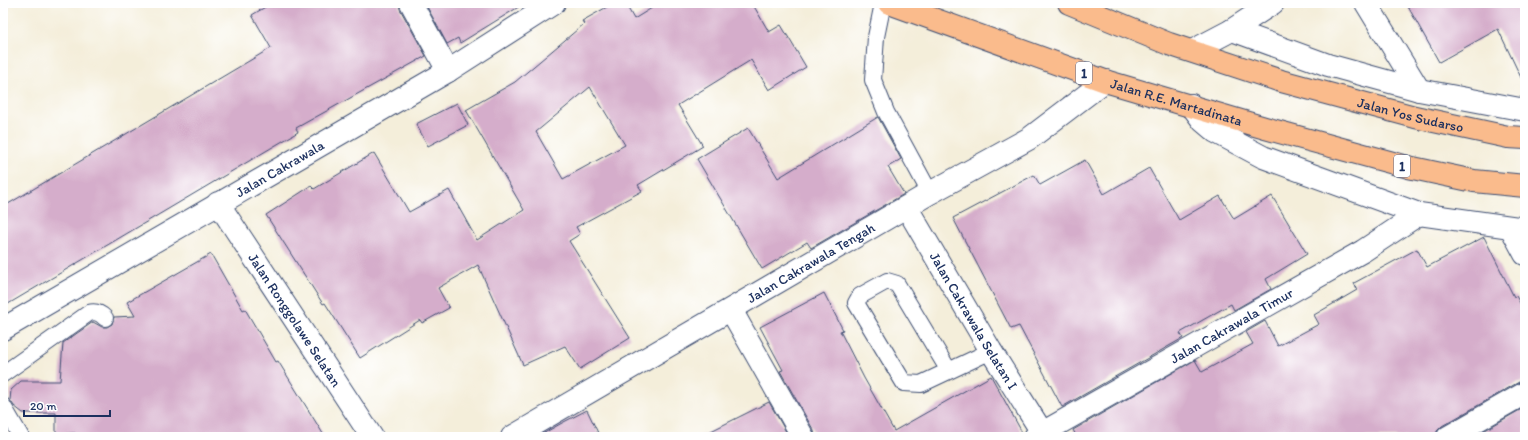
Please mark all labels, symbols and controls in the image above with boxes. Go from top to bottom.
road number: 1 [1076,62,1092,84]
street label: Jalan R.E. Martadinata [1108,75,1244,130]
street label: Jalan Yos Sudarso [1355,94,1465,136]
street label: Jalan Cakrawala [233,136,328,201]
road number: 1 [1394,155,1410,177]
street label: Jalan Cakrawala Tengah [744,219,878,307]
street label: Jalan Cakrawala Selatan I [926,249,1021,393]
street label: Jalan Ronggolawe Selatan [244,250,345,390]
street label: Jalan Cakrawala Timur [1167,284,1297,368]
scale bar [24,392,110,418]
text: 20 m [30,399,57,413]

